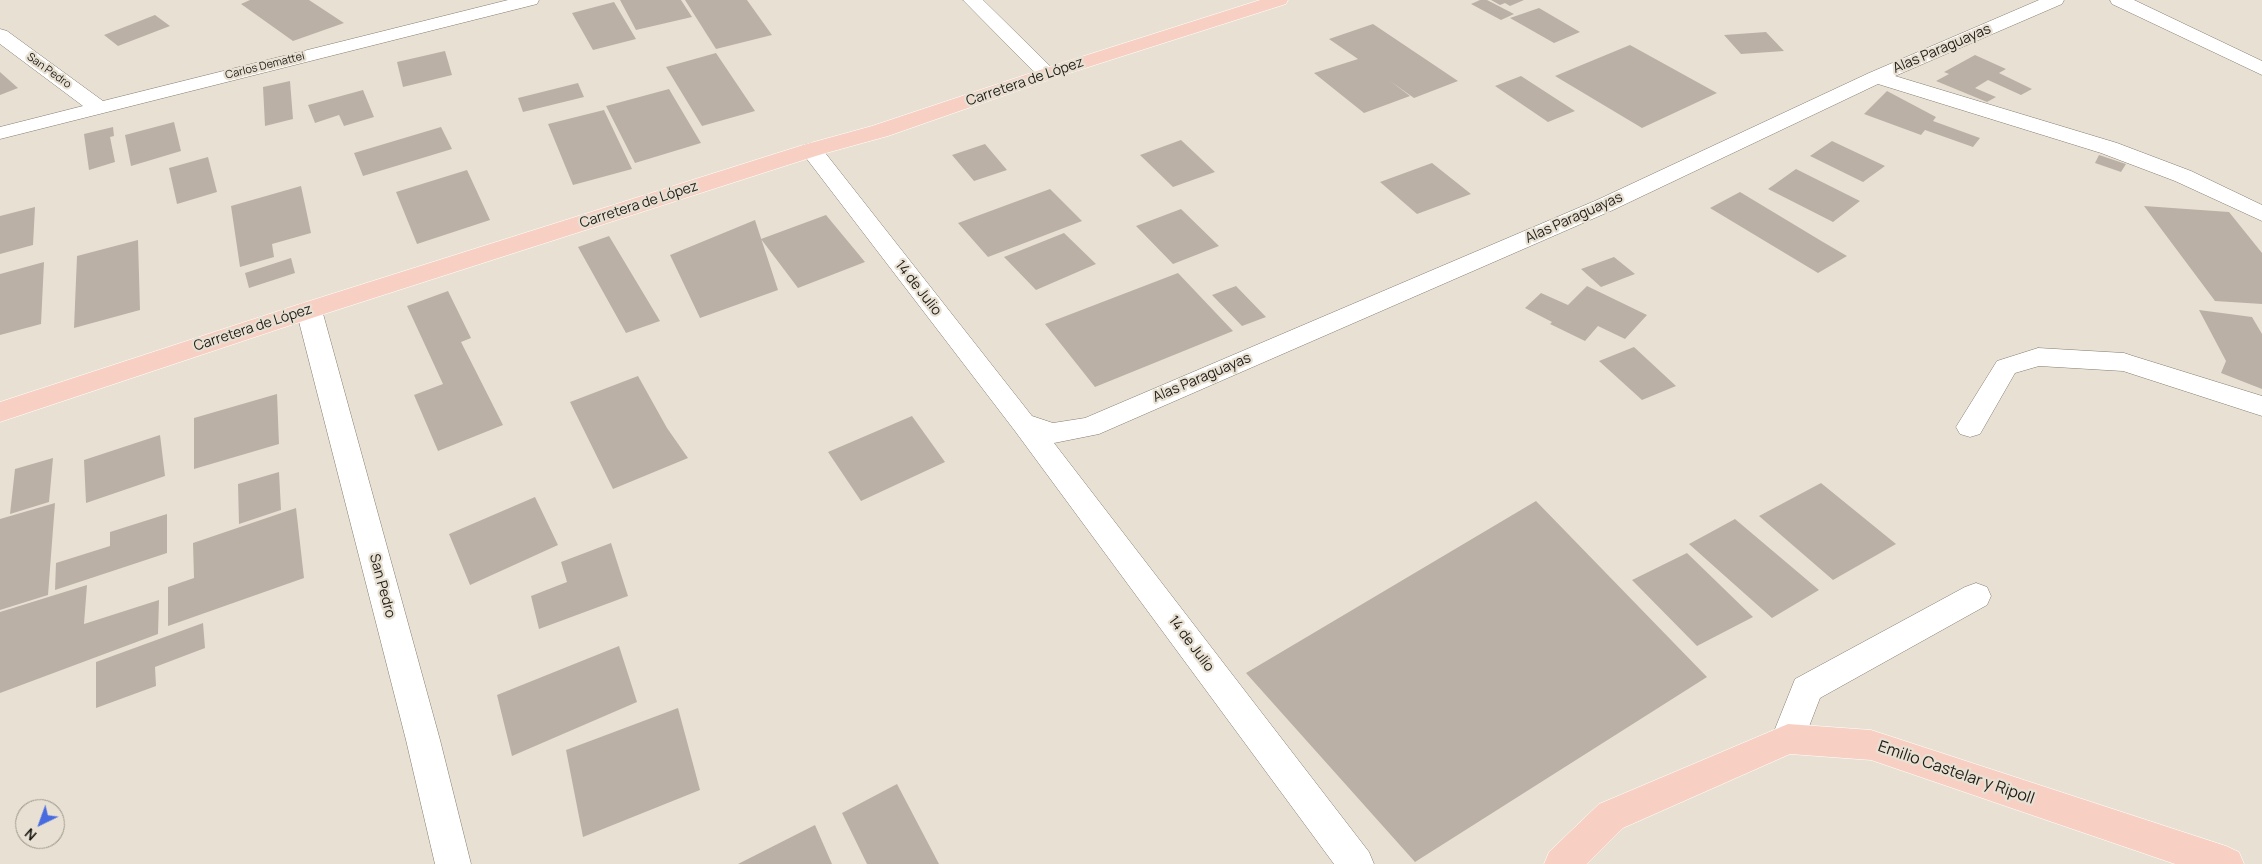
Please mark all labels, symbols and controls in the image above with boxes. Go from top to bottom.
street label: Alas Paraguayas [1891,21,1993,77]
street label: Carlos Demattei [224,50,306,82]
street label: San Pedro [24,51,74,91]
street label: Carretera de López [964,54,1086,110]
street label: Carretera de López [578,178,700,232]
street label: Alas Paraguayas [1523,189,1625,247]
street label: 14 de Julio [891,257,945,319]
street label: Carretera de López [192,301,314,355]
street label: Alas Paraguayas [1151,350,1253,406]
street label: San Pedro [365,552,399,620]
street label: 14 de Julio [1165,613,1217,675]
street label: Emilio Castelar y Ripoll [1875,737,2037,809]
north arrow [15,799,65,849]
text: N [20,824,40,845]

